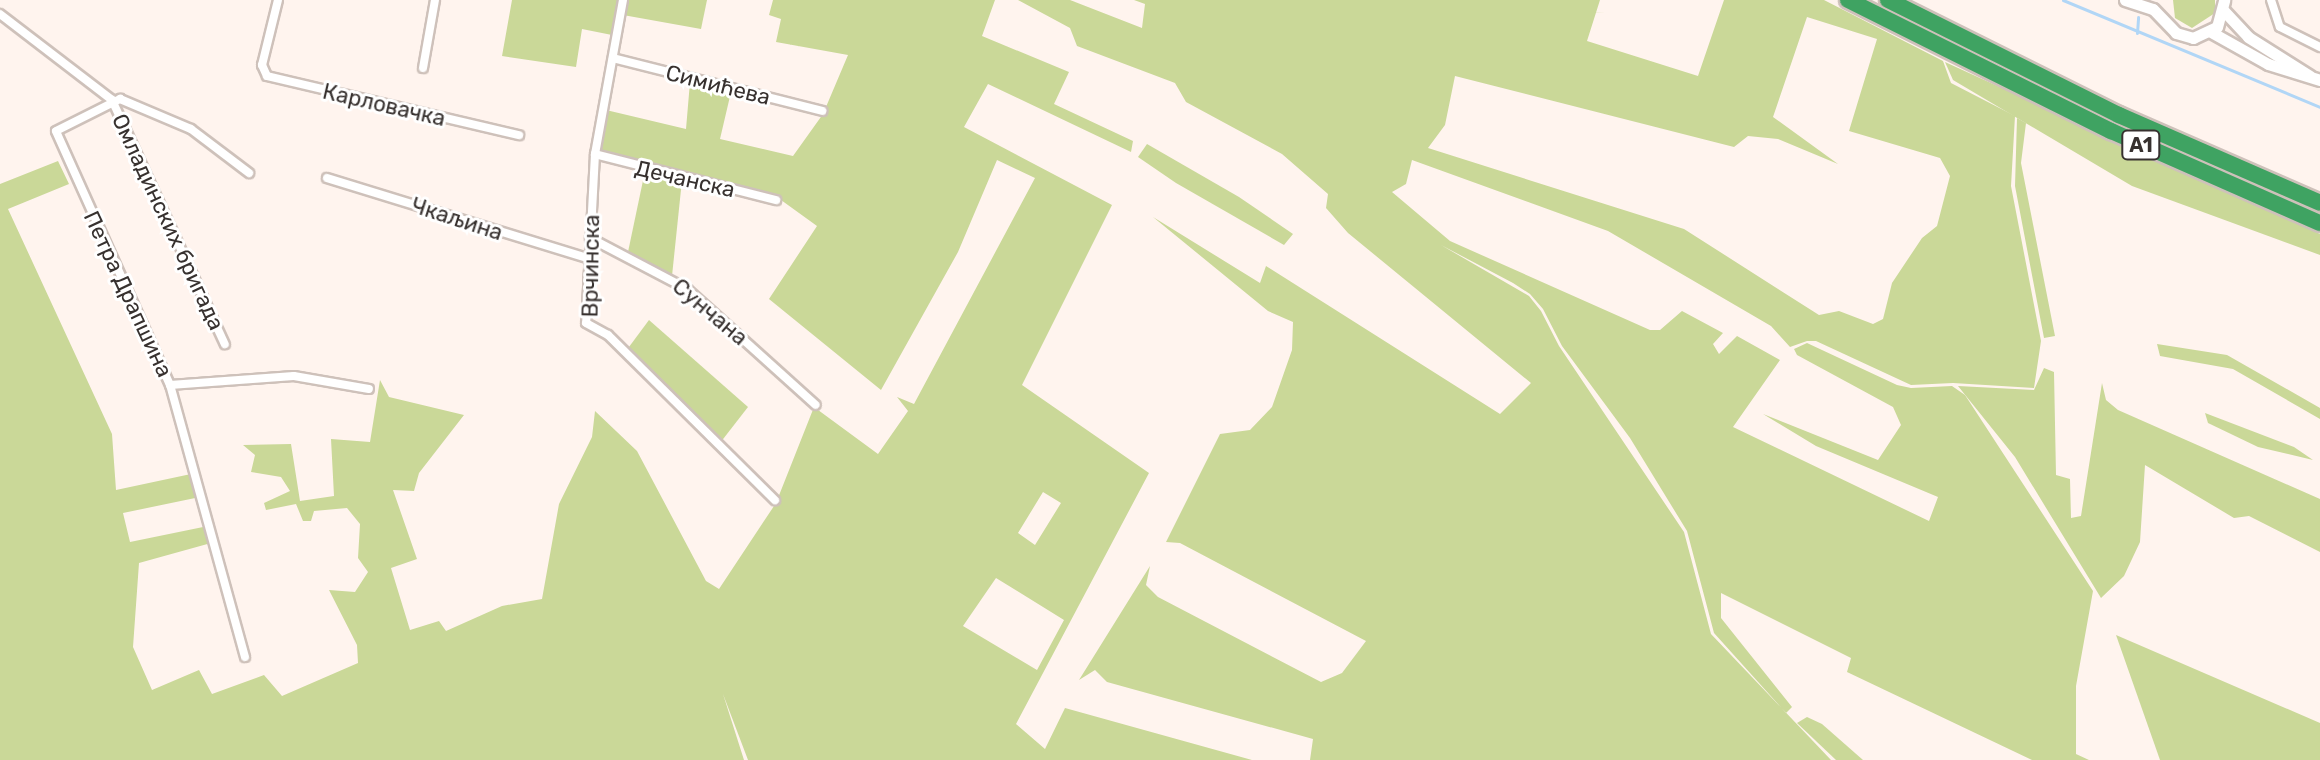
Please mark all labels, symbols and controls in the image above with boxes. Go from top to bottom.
street label: Симићева [663,59,773,111]
street label: Карловачка [320,78,448,132]
street label: Омладинских бригада [106,110,230,334]
road number: A1 [2121,129,2161,161]
street label: Дечанска [633,155,737,203]
street label: Чкаљина [408,192,506,246]
street label: Петра Драпшина [78,207,178,381]
street label: Врчинска [577,214,605,318]
street label: Сунчана [667,273,753,351]

